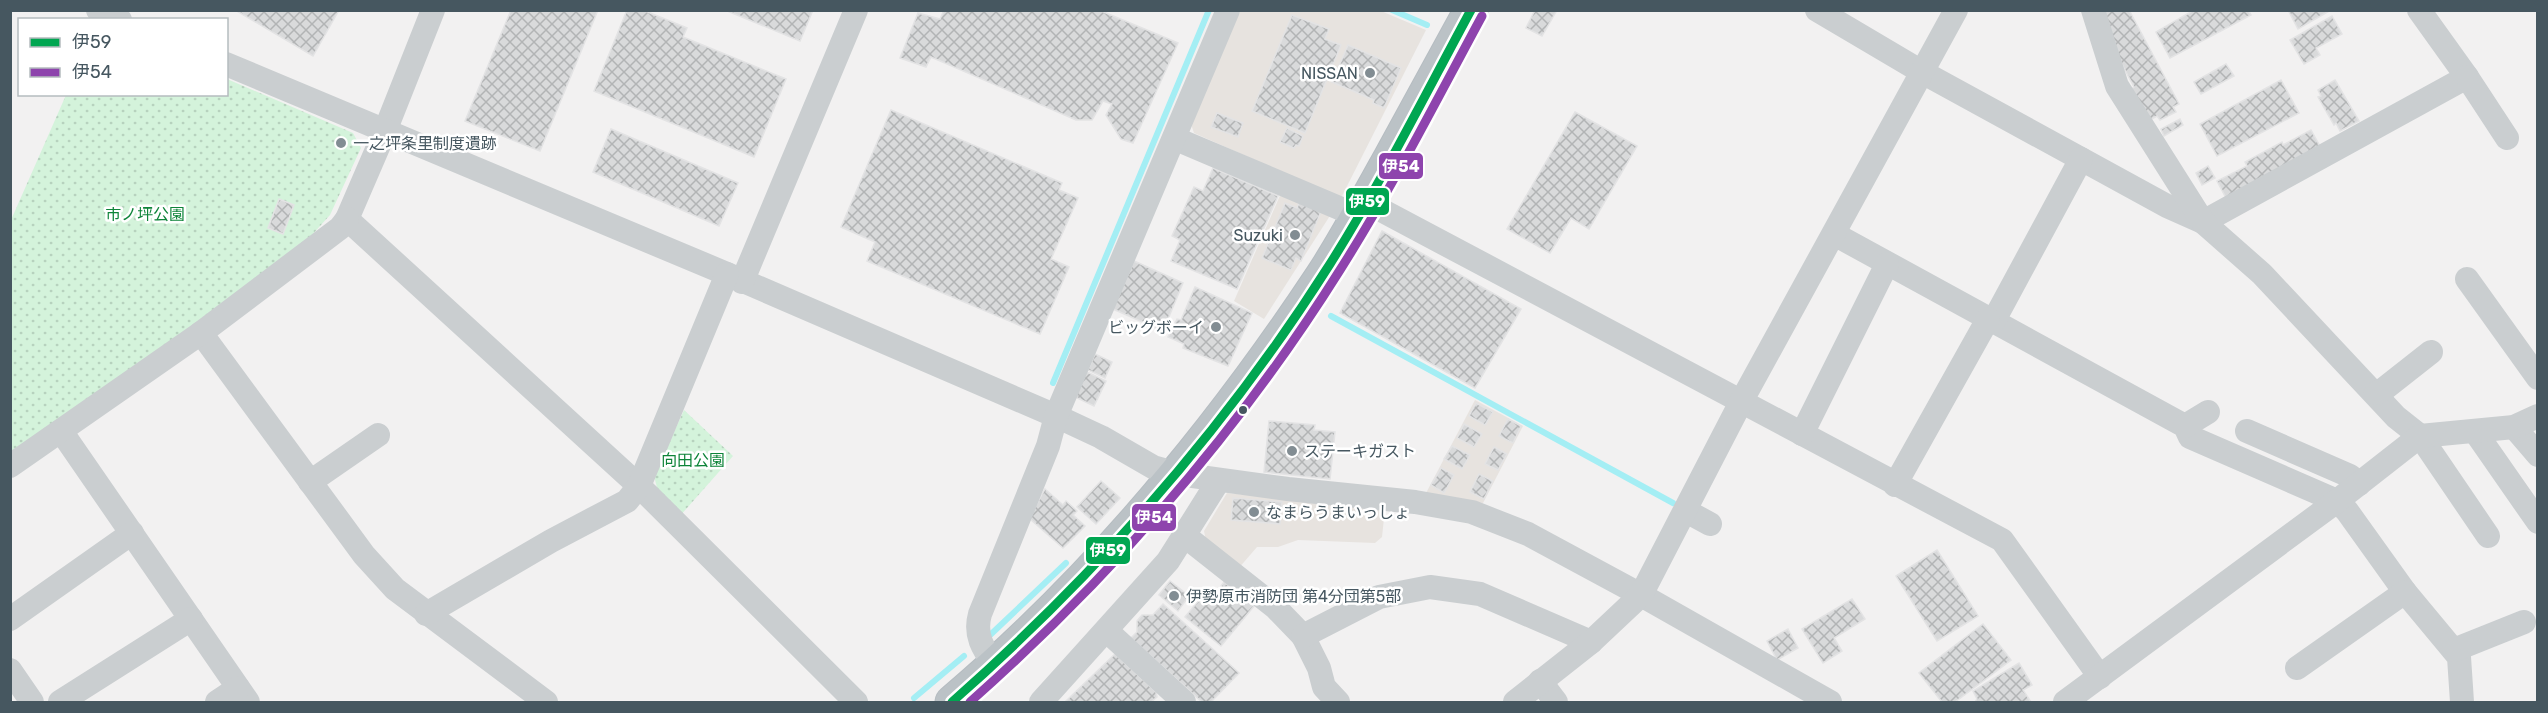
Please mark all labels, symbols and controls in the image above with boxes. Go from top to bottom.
legend [18,18,228,96]
text: 伊59 [72,31,111,53]
text: 伊54 [72,61,112,83]
place label: NISSAN [1301,64,1358,83]
marker: NISSAN [1363,66,1377,80]
place label: 一之坪条里制度遺跡 [353,134,497,153]
marker: 一之坪条里制度遺跡 [334,136,348,150]
line badge: 伊54 [1378,152,1424,180]
text: 伊54 [1381,157,1420,176]
line badge: 伊59 [1345,187,1390,216]
text: 伊59 [1348,192,1385,211]
park label: 市ノ坪公園 [105,205,185,224]
place label: Suzuki [1234,226,1283,245]
marker: Suzuki [1288,228,1302,242]
place label: ビッグボーイ [1108,318,1204,337]
marker: ビッグボーイ [1209,320,1223,334]
unlabelled marker [1237,404,1249,416]
place label: ステーキガスト [1304,442,1416,461]
marker: ステーキガスト [1285,444,1299,458]
park label: 向田公園 [661,451,725,470]
line badge: 伊54 [1131,503,1177,532]
place label: なまらうまいっしょ [1266,503,1410,522]
marker: なまらうまいっしょ [1247,505,1261,519]
text: 伊54 [1134,508,1173,527]
line badge: 伊59 [1085,536,1131,565]
text: 伊59 [1089,541,1126,560]
place label: 伊勢原市消防団 第4分団第5部 [1186,587,1401,606]
marker: 伊勢原市消防団 第4分団第5部 [1167,589,1181,603]

